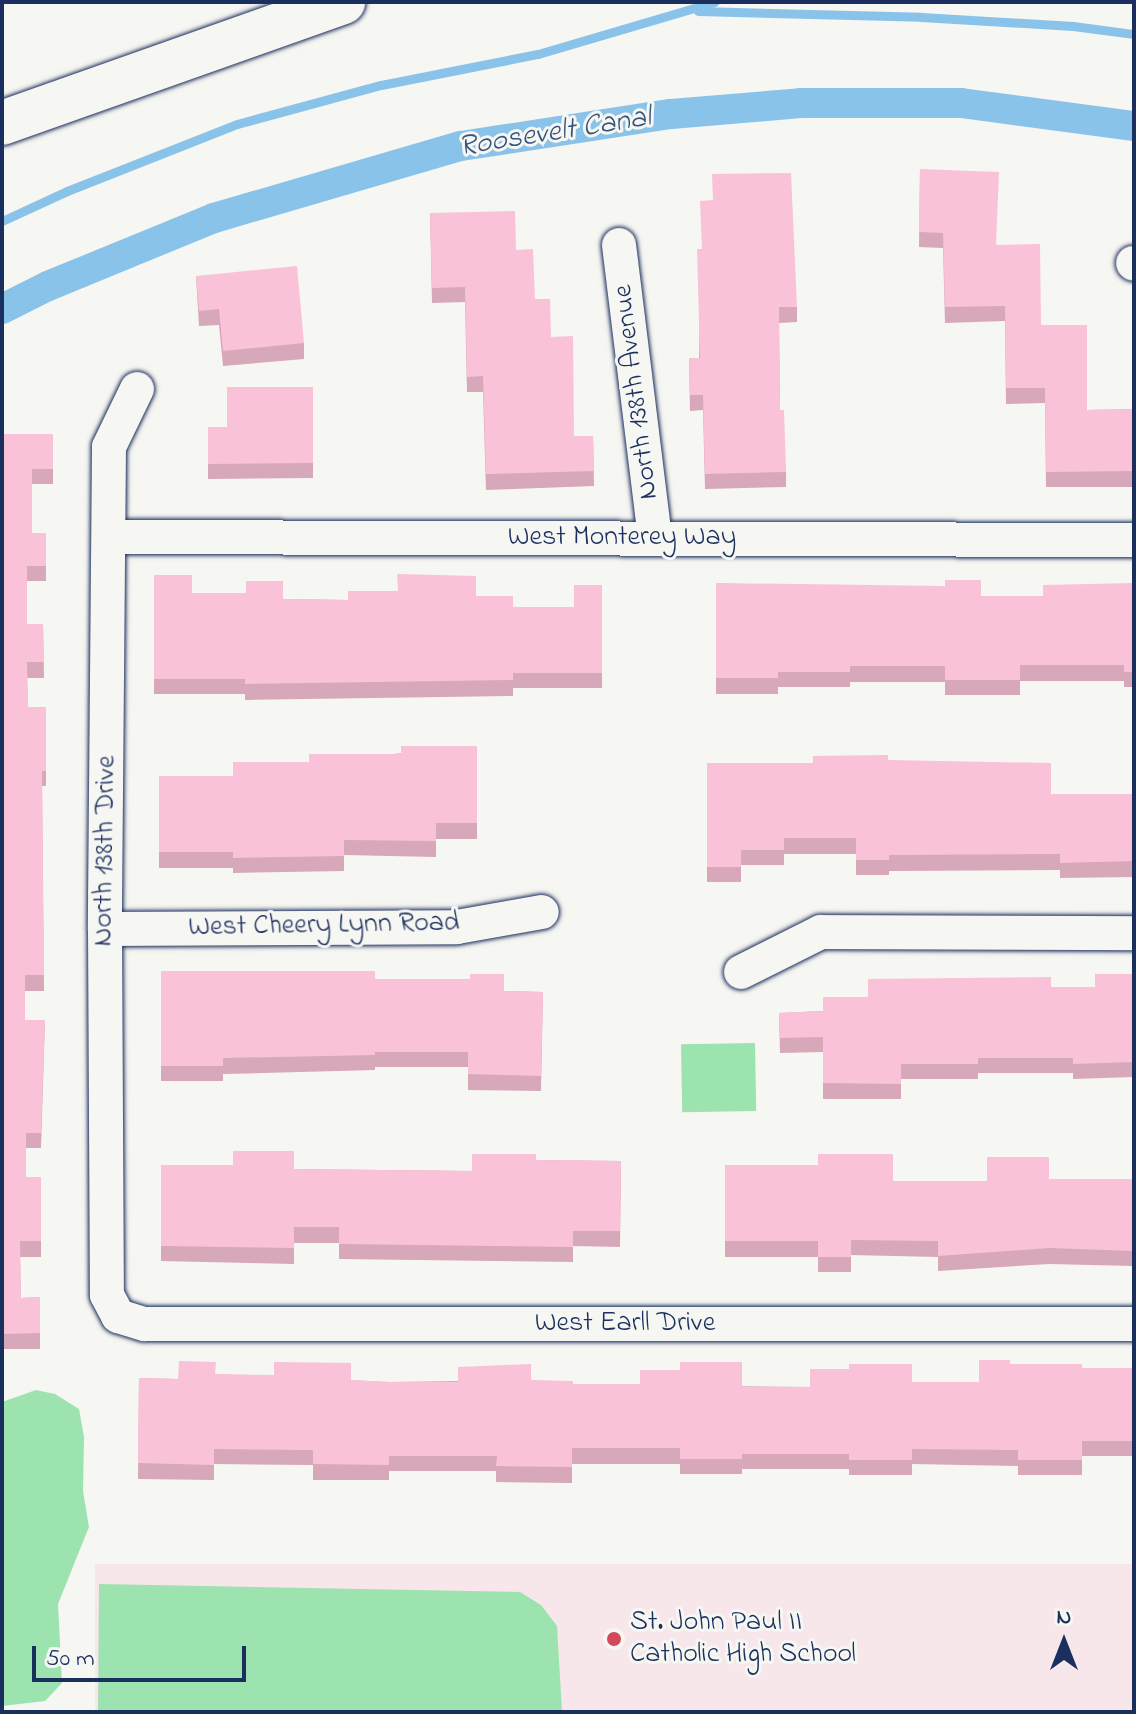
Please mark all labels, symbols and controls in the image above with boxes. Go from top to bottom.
water label: Roosevelt Canal [457,100,653,166]
street label: North 138th Avenue [607,283,667,501]
street label: West Monterey Way [508,521,736,555]
street label: North 138th Drive [88,755,124,947]
street label: West Cheery Lynn Road [188,907,460,945]
street label: West Earll Drive [535,1307,715,1341]
north arrow [1024,1602,1104,1682]
text: N [1057,1602,1071,1634]
place label: St. John Paul II Catholic High School [630,1606,856,1672]
scale bar [36,1630,250,1680]
marker: St. John Paul II Catholic High School [605,1630,623,1648]
text: 50 m [46,1642,95,1677]

